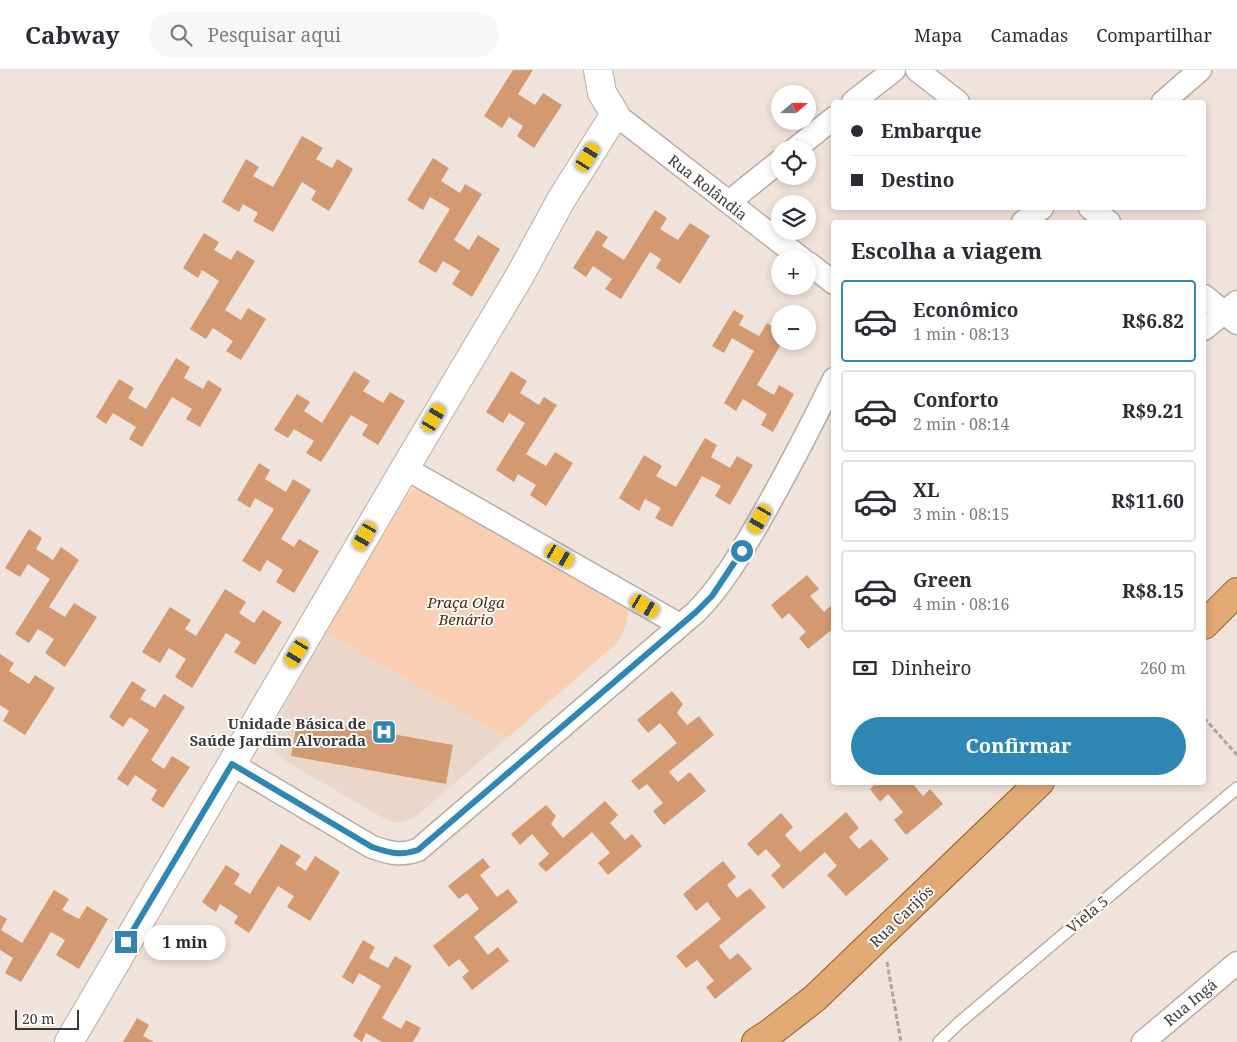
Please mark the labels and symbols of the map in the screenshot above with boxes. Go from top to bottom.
north arrow [771,85,816,130]
car [573,140,602,174]
street label: Rua Rolândia [664,150,752,224]
car [419,401,448,435]
car [746,502,773,536]
car [351,519,378,553]
route start [731,540,753,562]
car [543,542,576,570]
park label: Praça Olga Benário [426,592,505,629]
car [628,592,661,620]
car [282,636,311,670]
place label: Unidade Básica de Saúde Jardim Alvorada [189,713,366,750]
hospital icon: Unidade Básica de Saúde Jardim Alvorada [371,719,397,745]
street label: Rua Carijós [865,880,937,951]
street label: Viela 5 [1062,891,1112,937]
callout: 1 min [144,924,226,960]
route end [115,931,137,953]
street label: Rua Ingá [1159,974,1221,1030]
scale bar [15,1007,79,1030]

